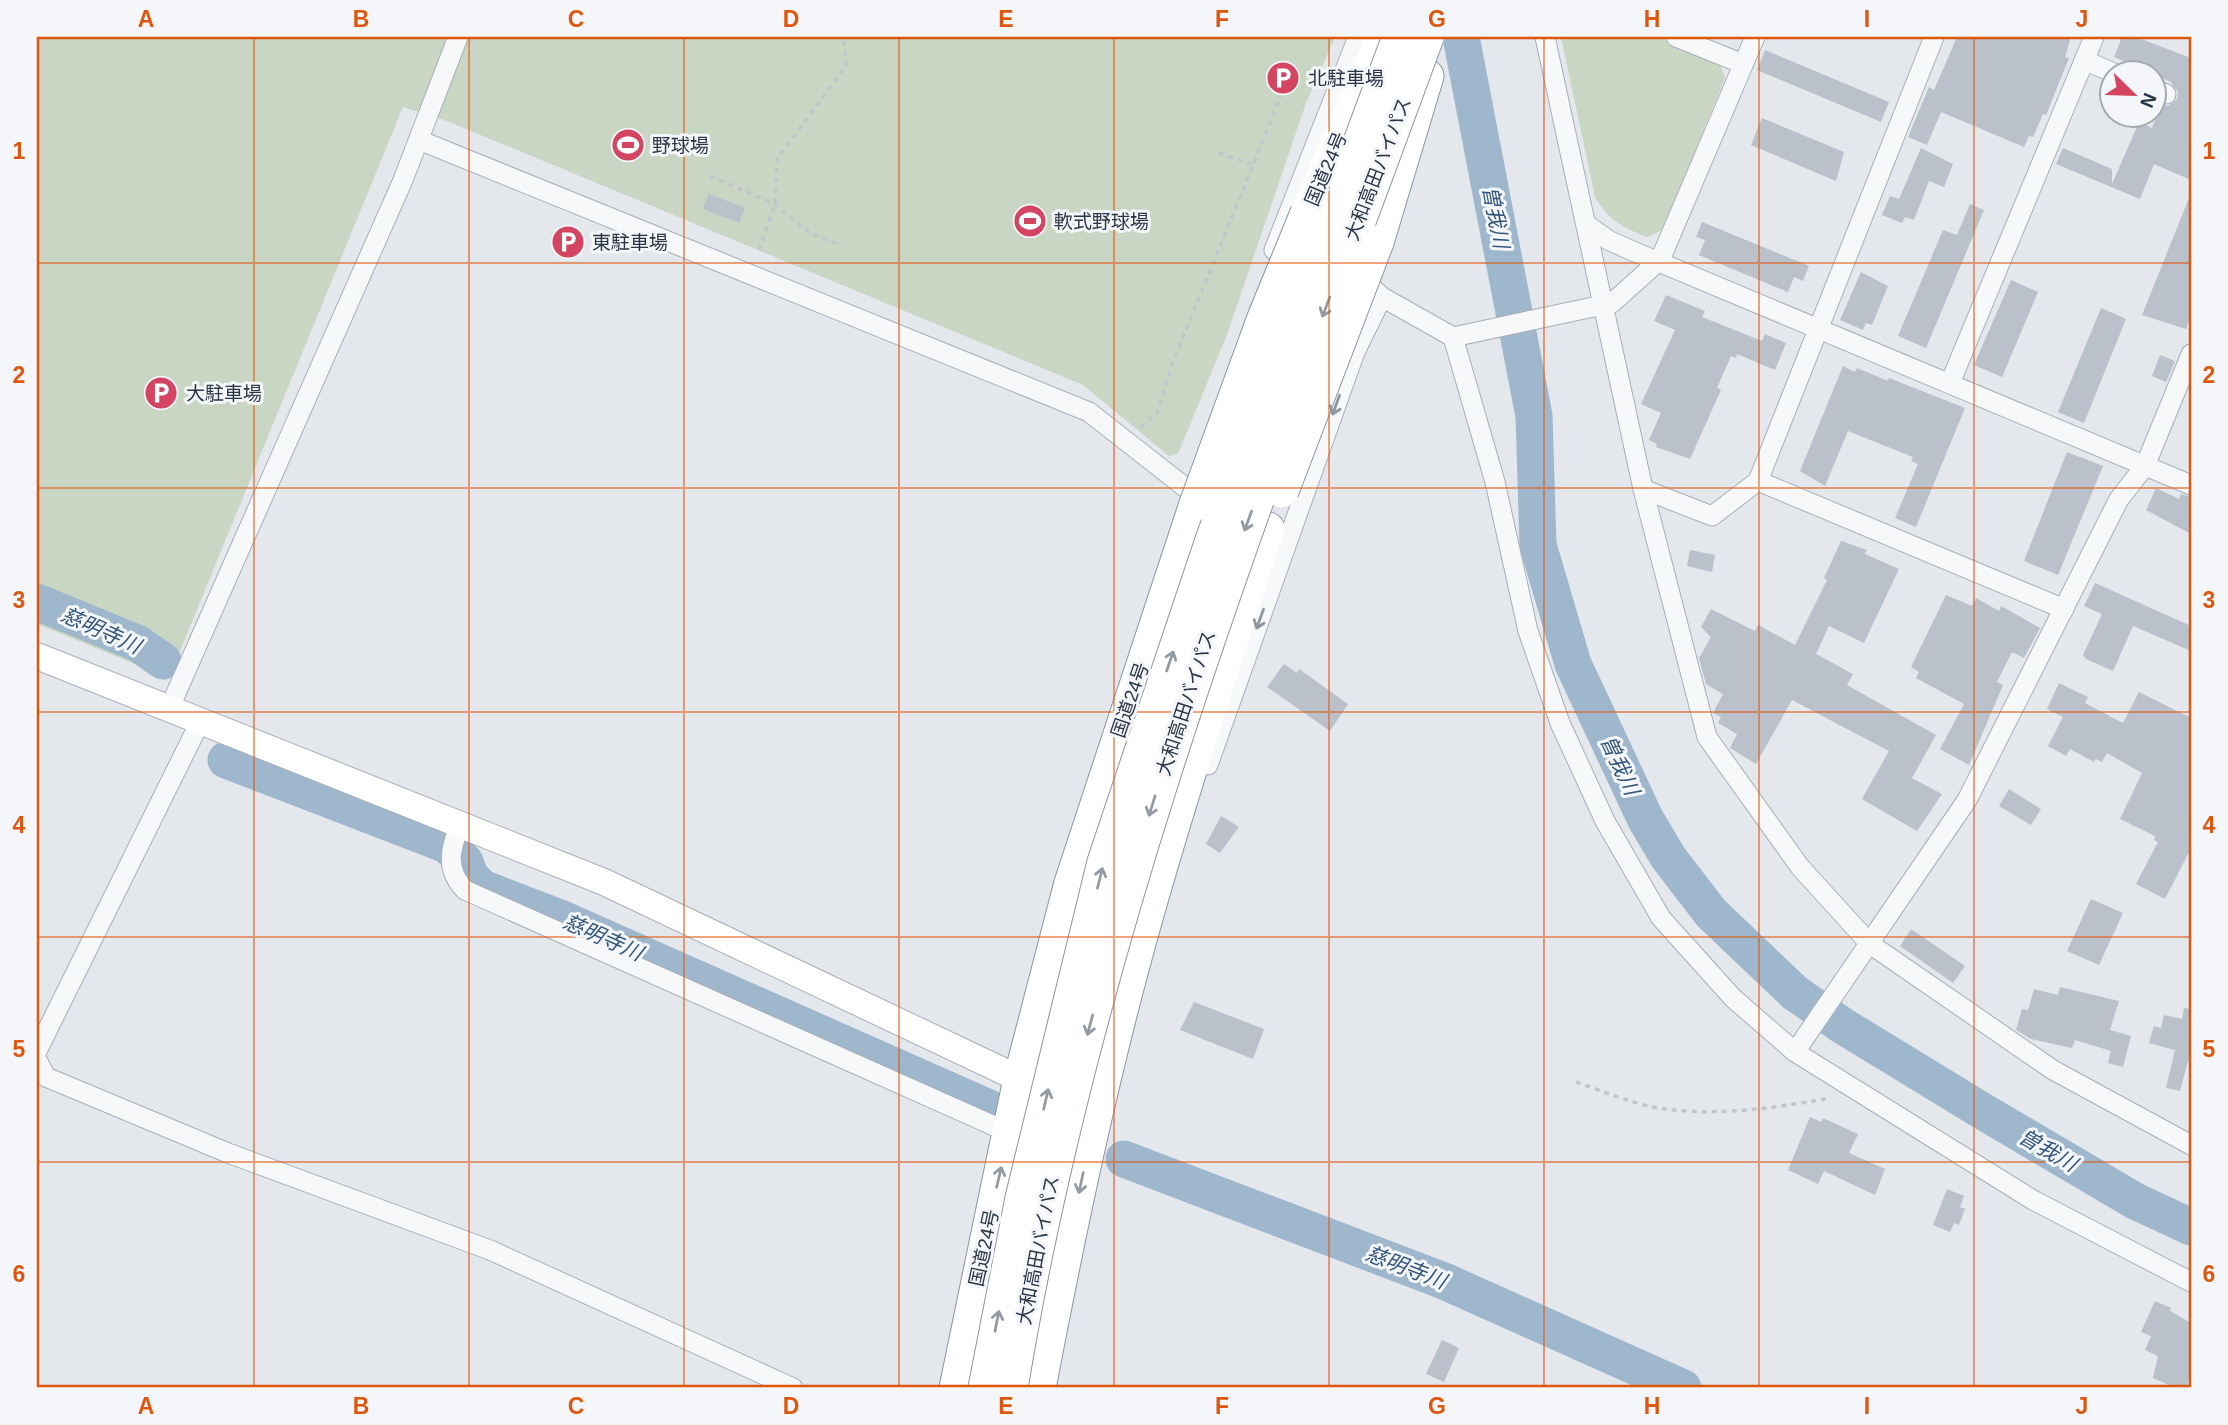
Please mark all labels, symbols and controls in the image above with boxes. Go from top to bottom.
text: A [138,6,154,32]
text: B [353,6,369,32]
text: C [568,6,584,32]
text: D [783,6,799,32]
text: E [998,6,1014,32]
text: F [1215,6,1229,32]
text: G [1428,6,1446,32]
text: H [1644,6,1660,32]
text: I [1864,6,1870,32]
text: J [2076,6,2088,32]
parking icon: 北駐車場 [1264,59,1302,97]
north arrow [2098,60,2168,130]
place label: 北駐車場 [1308,68,1384,89]
text: N [2136,90,2161,111]
street label: 大和高田バイパス [1341,94,1415,244]
sports icon: 野球場 [609,126,647,164]
street label: 国道24号 [1301,129,1351,209]
place label: 野球場 [652,135,709,156]
text: 1 [13,138,26,164]
text: 1 [2203,138,2216,164]
water label: 曽我川 [1479,184,1514,252]
sports icon: 軟式野球場 [1011,202,1049,240]
place label: 軟式野球場 [1054,211,1149,232]
parking icon: 東駐車場 [549,223,587,261]
place label: 東駐車場 [592,232,668,253]
one-way arrow [1319,296,1331,318]
text: 2 [13,362,25,388]
text: 2 [2203,362,2215,388]
parking icon: 大駐車場 [142,374,180,412]
place label: 大駐車場 [186,383,262,404]
one-way arrow [1329,393,1341,415]
one-way arrow [1241,509,1253,531]
text: 3 [13,587,25,613]
text: 3 [2203,587,2215,613]
water label: 慈明寺川 [58,602,146,658]
one-way arrow [1253,608,1266,630]
street label: 大和高田バイパス [1153,628,1219,778]
one-way arrow [1165,651,1177,673]
street label: 国道24号 [1107,660,1153,740]
water label: 曽我川 [1596,732,1645,800]
one-way arrow [1145,795,1158,817]
text: 4 [13,812,26,838]
text: 4 [2203,812,2216,838]
one-way arrow [1094,867,1107,890]
water label: 慈明寺川 [560,909,648,965]
one-way arrow [1083,1013,1096,1036]
text: 5 [13,1036,26,1062]
text: 5 [2203,1036,2216,1062]
one-way arrow [1039,1088,1053,1111]
water label: 曽我川 [2015,1124,2083,1177]
one-way arrow [994,1167,1007,1189]
one-way arrow [1073,1171,1087,1194]
street label: 大和高田バイパス [1013,1174,1063,1326]
street label: 国道24号 [966,1208,1002,1288]
water label: 慈明寺川 [1363,1241,1451,1294]
text: 6 [13,1261,25,1287]
text: 6 [2203,1261,2215,1287]
one-way arrow [991,1310,1005,1333]
text: A [138,1393,154,1419]
text: B [353,1393,369,1419]
text: C [568,1393,584,1419]
text: D [783,1393,799,1419]
text: E [998,1393,1014,1419]
text: F [1215,1393,1229,1419]
text: G [1428,1393,1446,1419]
text: H [1644,1393,1660,1419]
text: I [1864,1393,1870,1419]
text: J [2076,1393,2088,1419]

